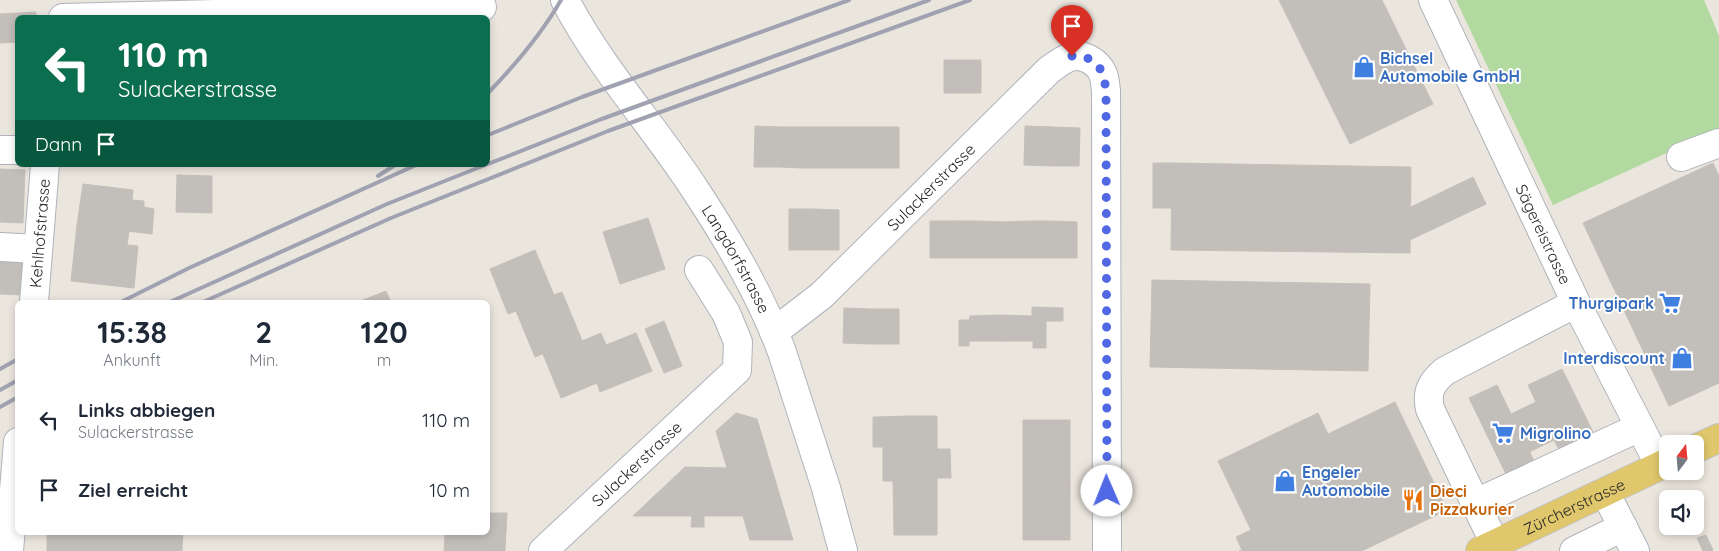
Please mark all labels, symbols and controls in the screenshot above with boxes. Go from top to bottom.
pin [1051,5,1093,56]
icon: arrive [1058,12,1086,40]
text: 110 m [118,32,209,76]
icon: left [35,35,100,100]
place label: Bichsel Automobile GmbH [1380,48,1520,86]
shop icon: Bichsel Automobile GmbH [1351,54,1377,80]
text: Sulackerstrasse [118,75,277,103]
icon: arrive [92,130,120,158]
text: Dann [35,132,82,156]
street label: Sulackerstrasse [883,139,979,235]
street label: Kehlhofstrasse [25,178,54,289]
street label: Sägereistrasse [1511,181,1576,288]
street label: Langdorfstrasse [698,201,774,316]
supermarket icon: Thurgipark [1657,290,1683,316]
place label: Thurgipark [1568,293,1654,313]
text: 15:38 [97,313,167,351]
text: 2 [255,313,272,351]
text: 120 [361,313,408,351]
shop icon: Interdiscount [1669,345,1695,371]
place label: Interdiscount [1563,348,1665,368]
text: Ankunft [103,350,161,370]
text: Min. [249,350,278,370]
text: m [377,350,391,370]
text: Links abbiegen [78,398,215,422]
icon: left [35,406,63,434]
text: 110 m [422,408,470,432]
street label: Sulackerstrasse [587,417,686,511]
supermarket icon: Migrolino [1490,420,1516,446]
text: Sulackerstrasse [78,422,194,442]
place label: Migrolino [1520,423,1591,443]
north arrow [1659,435,1704,480]
map controls [1659,435,1704,535]
place label: Engeler Automobile [1302,462,1390,500]
position arrow [1080,464,1132,516]
shop icon: Engeler Automobile [1272,468,1298,494]
street label: Zürcherstrasse [1520,474,1628,539]
icon: arrive [35,476,63,504]
text: Ziel erreicht [78,478,188,502]
text: 10 m [429,478,470,502]
place label: Dieci Pizzakurier [1430,481,1515,519]
restaurant icon: Dieci Pizzakurier [1400,487,1426,513]
button: sound [1659,490,1704,535]

